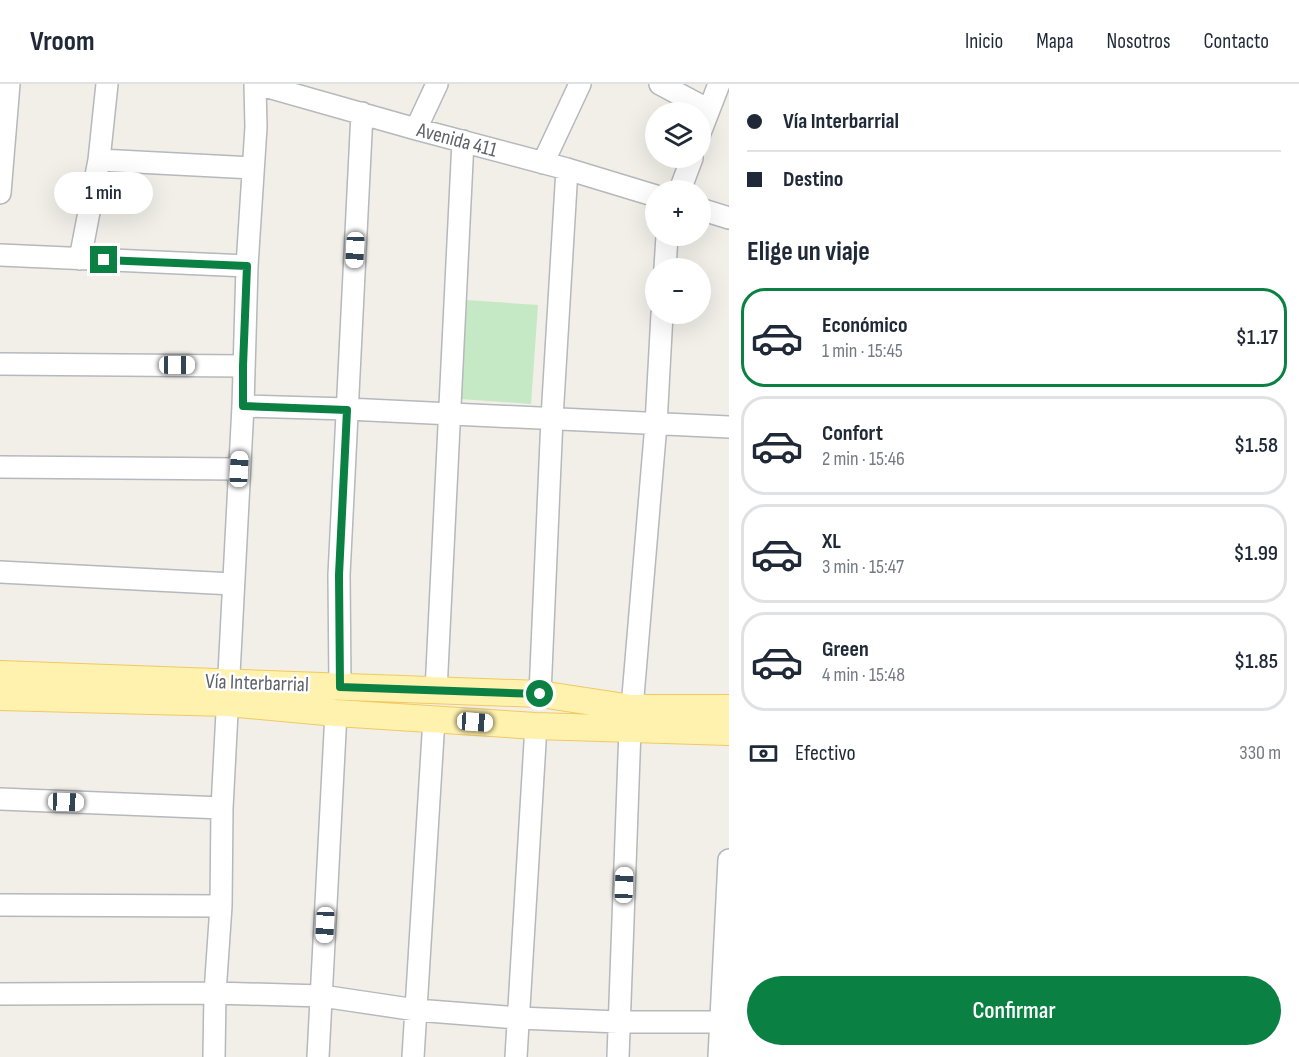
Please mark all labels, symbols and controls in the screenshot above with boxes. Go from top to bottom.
text: Vroom [30,25,94,58]
text: Inicio [965,29,1003,54]
text: Mapa [1036,29,1074,54]
text: Nosotros [1107,29,1171,54]
text: Contacto [1204,29,1269,54]
map controls [645,102,711,324]
button: layers [645,102,711,168]
text: Vía Interbarrial [783,108,899,135]
street label: Avenida 411 [413,117,500,163]
text: Destino [783,166,843,193]
callout: 1 min [54,173,154,215]
button: + [645,180,711,246]
text: 1 min [85,181,122,205]
car [345,232,365,268]
text: Elige un viaje [747,236,870,268]
route end [90,246,117,273]
button: − [645,258,711,324]
icon: car [750,311,804,365]
text: Económico [822,312,908,339]
text: $1.17 [1236,324,1278,351]
text: 1 min · 15:45 [822,339,903,363]
car [159,356,195,374]
icon: car [750,419,804,473]
text: Confort [822,420,883,447]
text: $1.58 [1234,432,1278,459]
text: 2 min · 15:46 [822,447,905,471]
car [229,451,249,487]
icon: car [750,527,804,581]
text: XL [822,528,841,555]
text: $1.99 [1234,540,1278,567]
text: 3 min · 15:47 [822,555,904,579]
icon: car [750,635,804,689]
text: Green [822,636,869,663]
text: $1.85 [1234,648,1278,675]
text: 4 min · 15:48 [822,663,905,687]
street label: Vía Interbarrial [205,669,309,697]
route start [526,680,553,707]
car [456,712,494,732]
icon: cash [747,737,780,770]
text: Efectivo [795,740,856,767]
text: 330 m [1239,741,1281,765]
car [48,792,84,812]
car [614,867,634,903]
car [315,907,335,943]
button: Confirmar [747,976,1281,1045]

